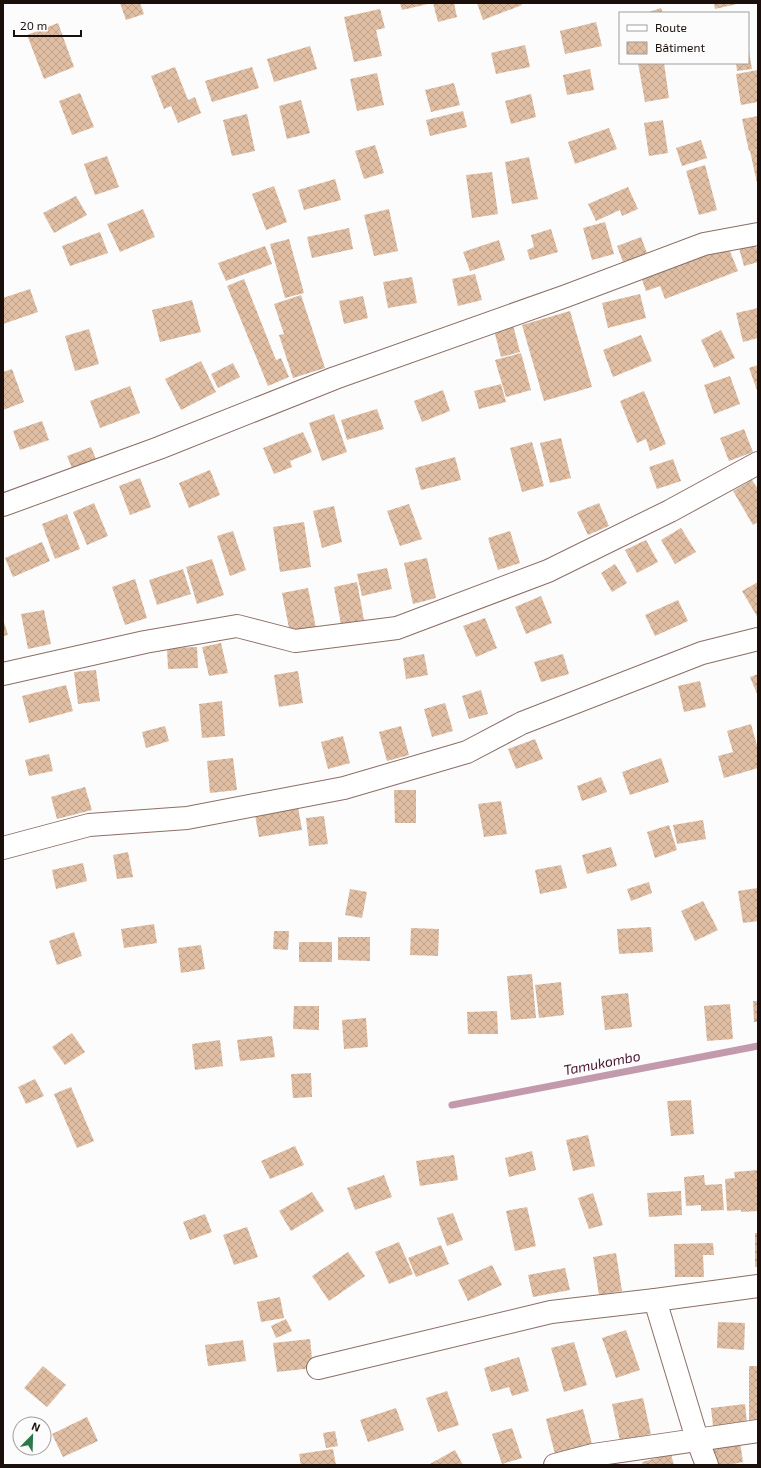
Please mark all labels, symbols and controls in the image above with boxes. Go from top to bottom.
scale bar [14,12,81,38]
legend [619,12,749,64]
text: 20 m [20,18,47,32]
text: Route [655,20,687,34]
text: Bâtiment [655,40,706,54]
water label: Tamukombo [562,1047,642,1078]
north arrow [12,1416,52,1456]
text: N [30,1419,42,1434]

